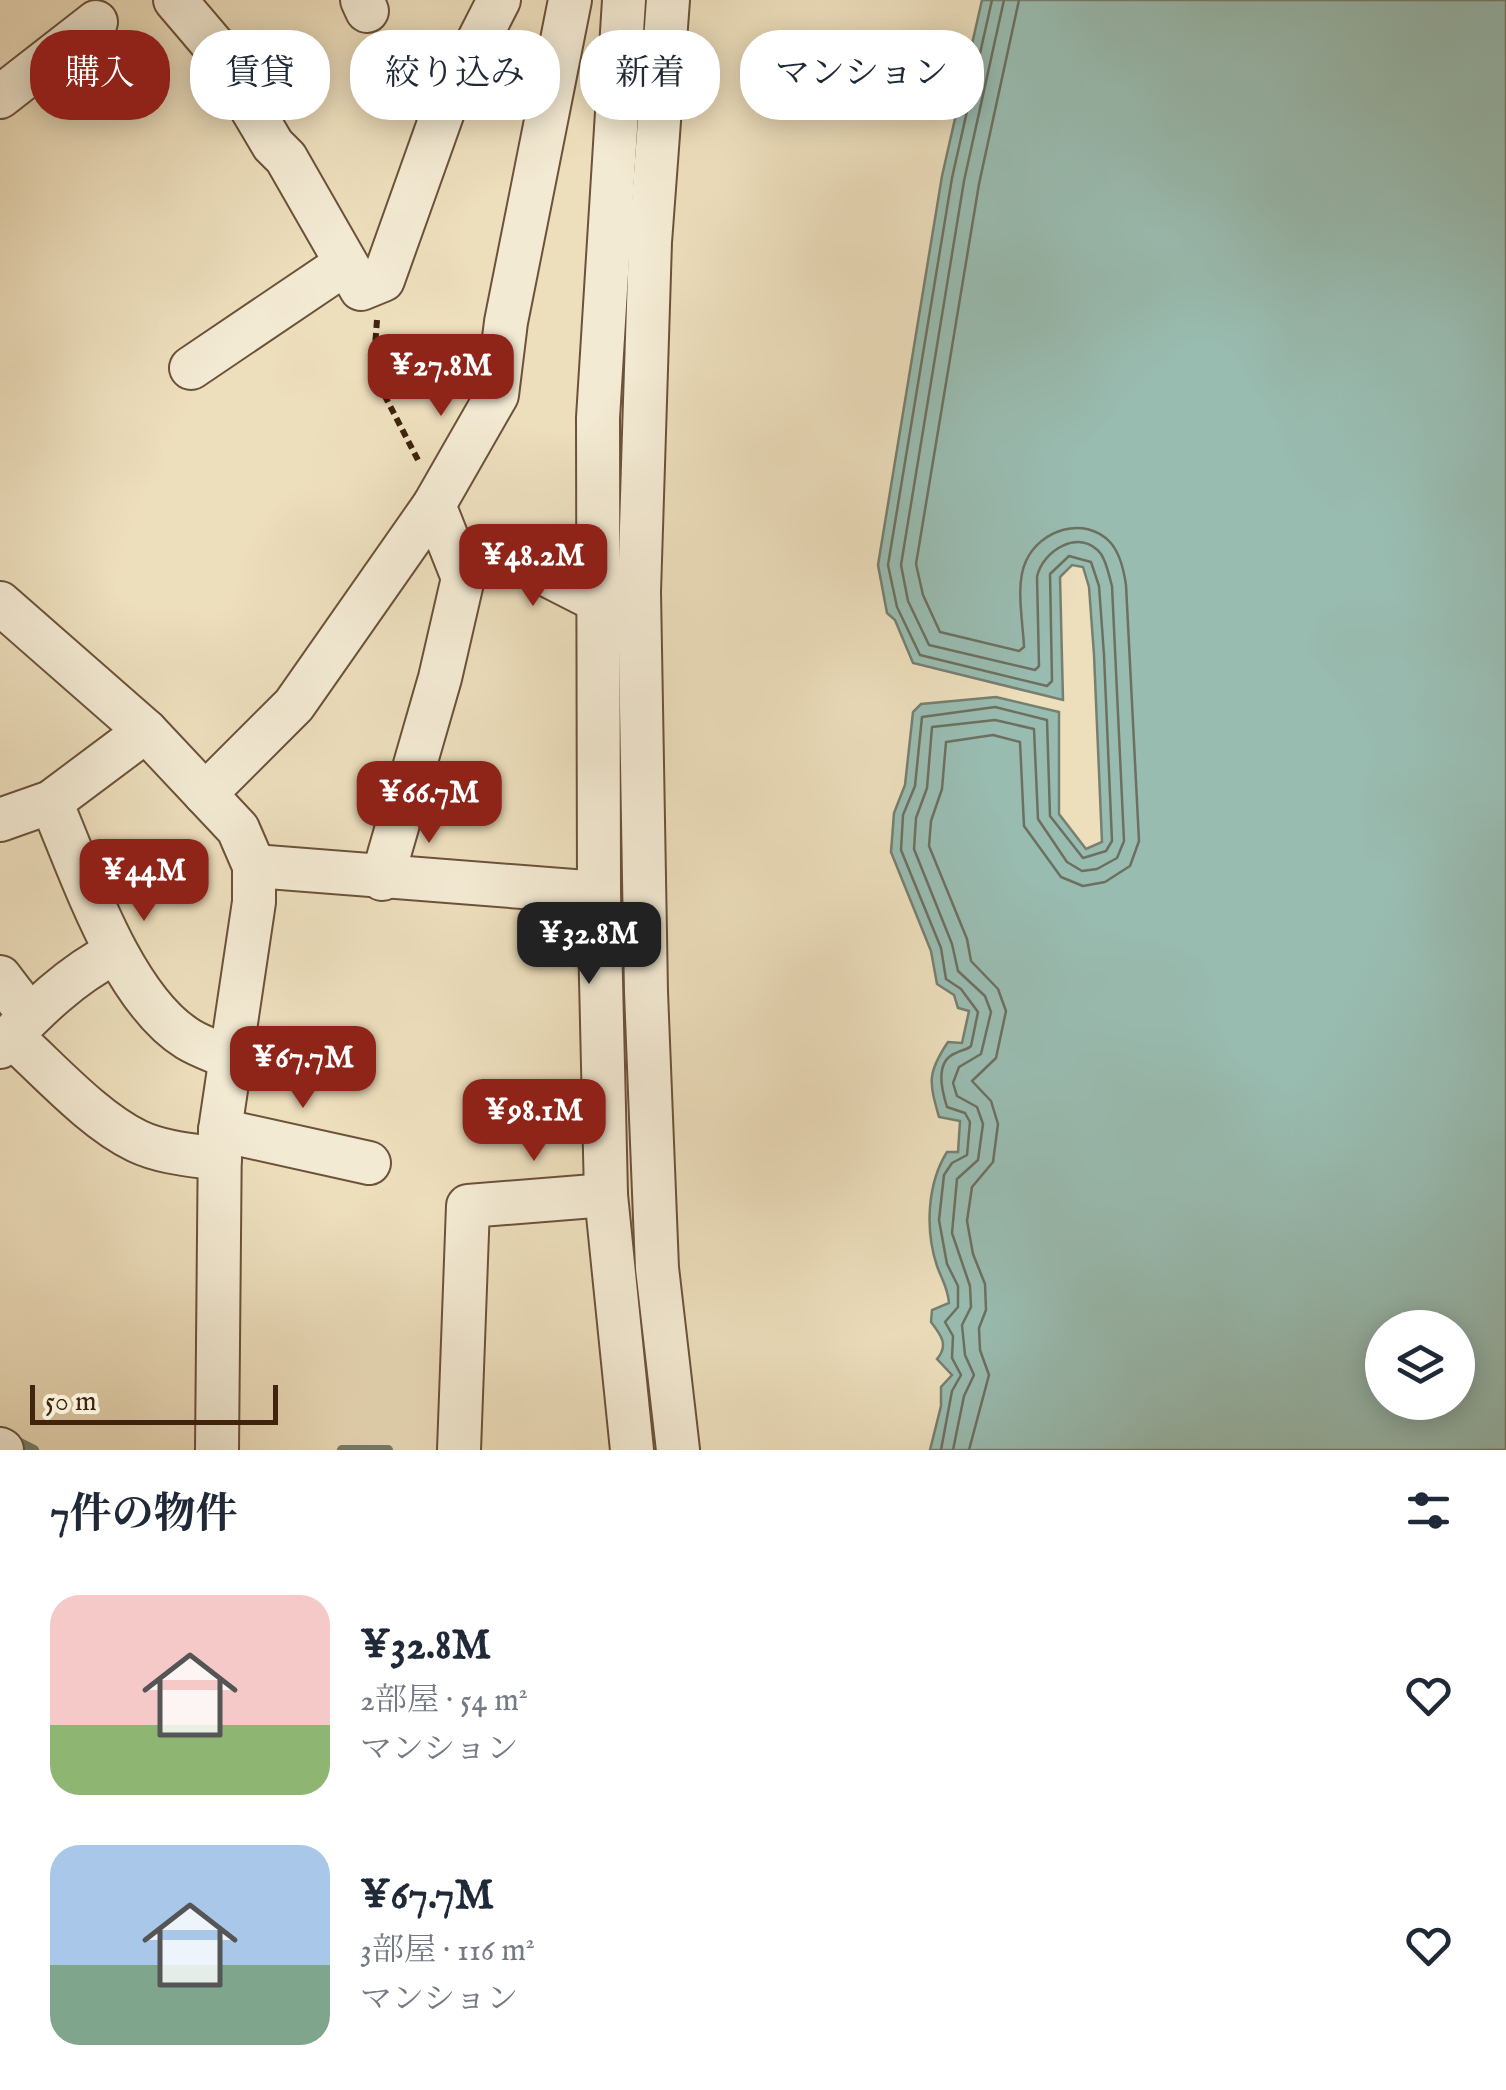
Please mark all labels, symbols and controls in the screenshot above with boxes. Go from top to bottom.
chip: 購入 [30,30,170,120]
chip: 賃貸 [190,30,330,120]
chip: 絞り込み [350,30,560,120]
chip: 新着 [580,30,720,120]
chip: マンション [740,30,984,120]
pin: ¥27.8M [360,334,522,419]
text: ¥27.8M [390,346,492,387]
pin: ¥48.2M [452,524,614,609]
text: ¥48.2M [481,536,585,577]
pin: ¥66.7M [348,761,510,846]
text: ¥66.7M [379,773,479,814]
pin: ¥44M [85,839,203,924]
text: ¥44M [102,851,186,892]
pin: ¥32.8M [508,902,670,987]
text: ¥32.8M [539,914,639,955]
pin: ¥67.7M [222,1026,384,1111]
text: ¥67.7M [252,1038,354,1079]
pin: ¥98.1M [453,1079,615,1164]
text: ¥98.1M [485,1091,583,1132]
map controls [1365,1310,1475,1420]
button: layers [1365,1310,1475,1420]
scale bar [30,1380,278,1424]
text: 50 m [45,1385,97,1420]
icon: filters [1401,1483,1456,1538]
text: 7件の物件 [50,1489,238,1542]
text: ¥32.8M [360,1620,491,1673]
icon: home [130,1635,250,1755]
icon: heart [1401,1668,1456,1723]
text: 2部屋 · 54 m² [360,1681,528,1722]
text: マンション [360,1730,519,1771]
text: ¥67.7M [360,1870,494,1923]
icon: home [130,1885,250,2005]
icon: heart [1401,1918,1456,1973]
text: 3部屋 · 116 m² [360,1931,535,1972]
text: マンション [360,1980,519,2021]

